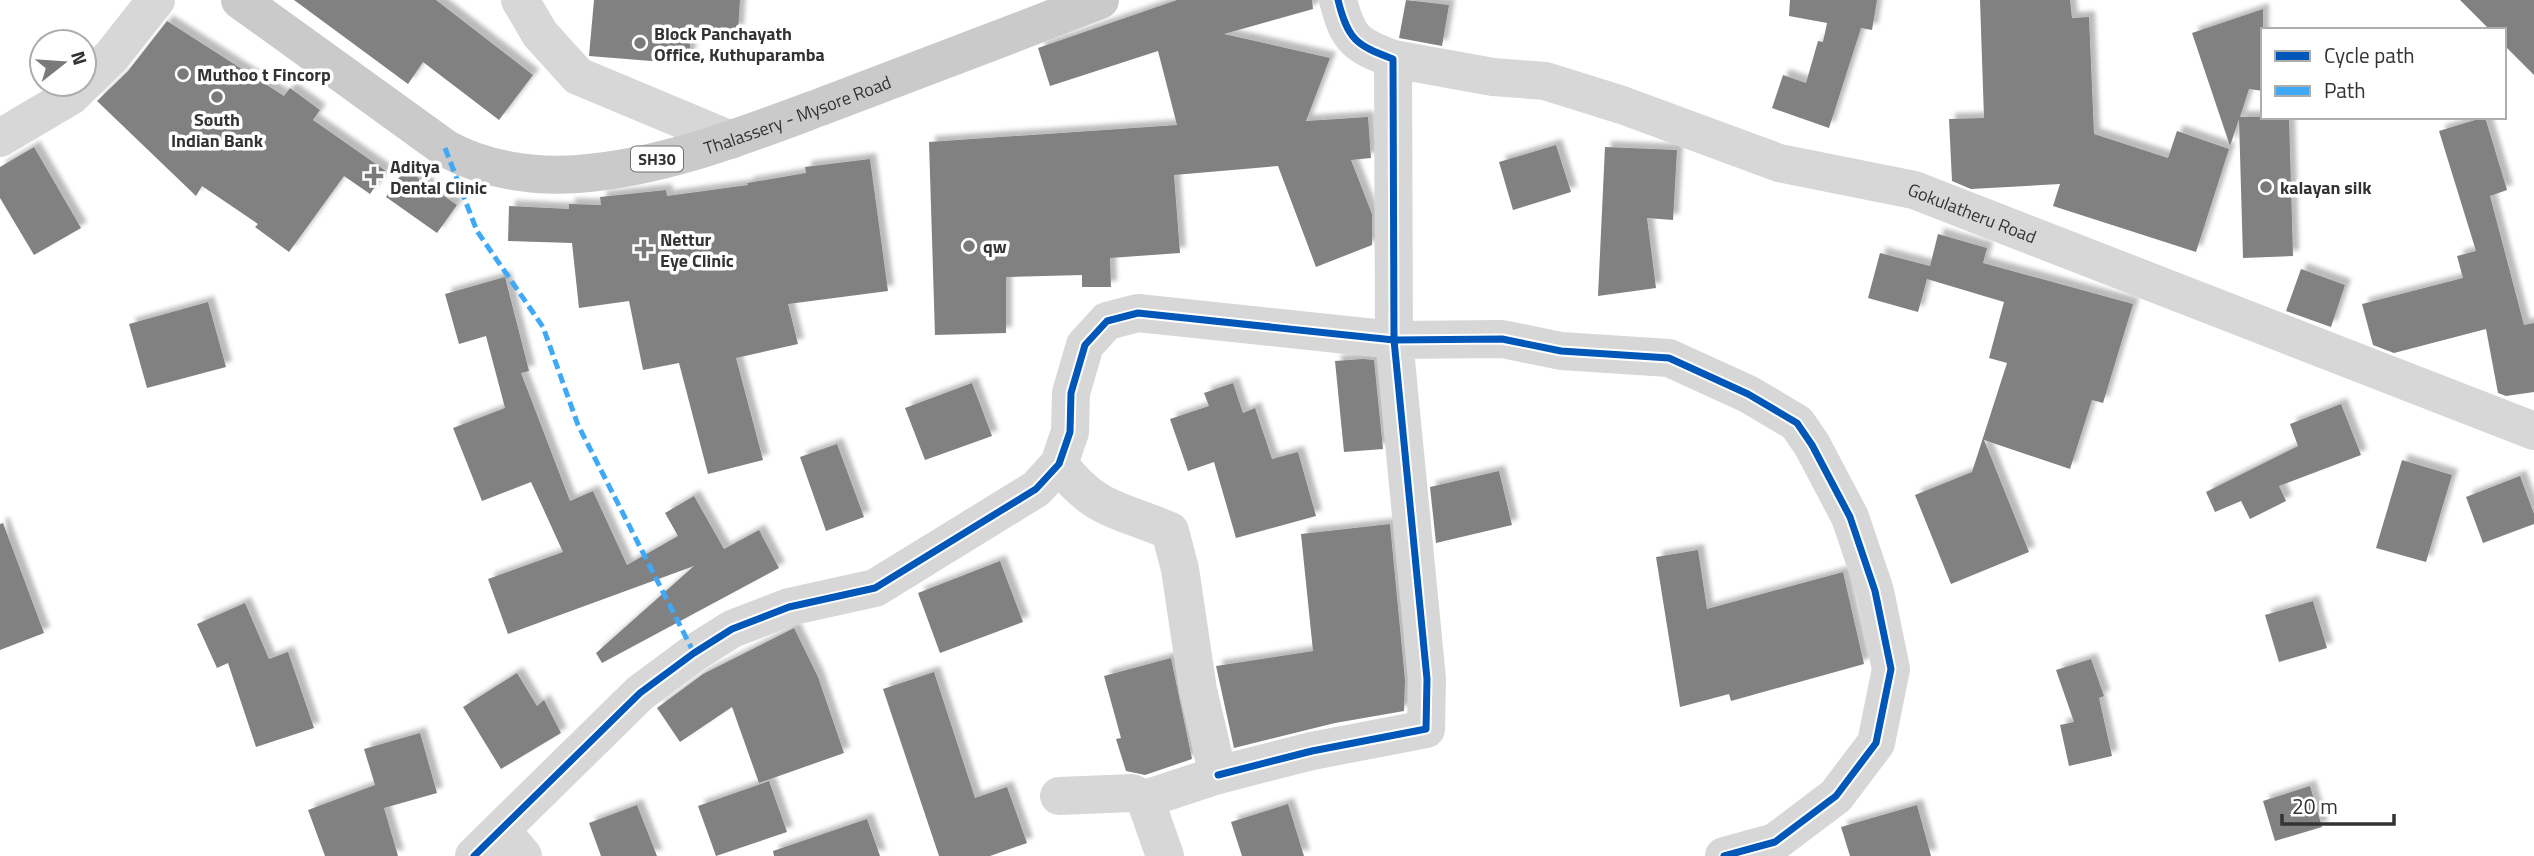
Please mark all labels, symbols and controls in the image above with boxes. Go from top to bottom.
place label: Block Panchayath Office, Kuthuparamba [654,20,825,68]
north arrow [28,28,98,98]
legend [2261,28,2506,119]
marker: Block Panchayath Office, Kuthuparamba [632,35,648,51]
text: Cycle path [2324,39,2415,71]
text: N [64,47,96,68]
place label: Muthoo t Fincorp [197,61,331,88]
marker: Muthoo t Fincorp [175,66,191,82]
street label: Thalassery - Mysore Road [700,68,895,161]
text: Path [2324,74,2366,106]
marker: South Indian Bank [209,89,225,105]
place label: South Indian Bank [171,106,264,154]
road number: SH30 [631,146,683,172]
place label: Aditya Dental Clinic [390,153,487,201]
marker: Aditya Dental Clinic [364,166,384,186]
place label: kalayan silk [2280,174,2372,201]
street label: Gokulatheru Road [1904,175,2041,250]
marker: kalayan silk [2258,179,2274,195]
place label: Nettur Eye Clinic [660,226,734,274]
place label: qw [983,233,1007,260]
marker: qw [961,238,977,254]
marker: Nettur Eye Clinic [634,239,654,259]
scale bar [2282,782,2394,826]
text: 20 m [2292,790,2338,822]

